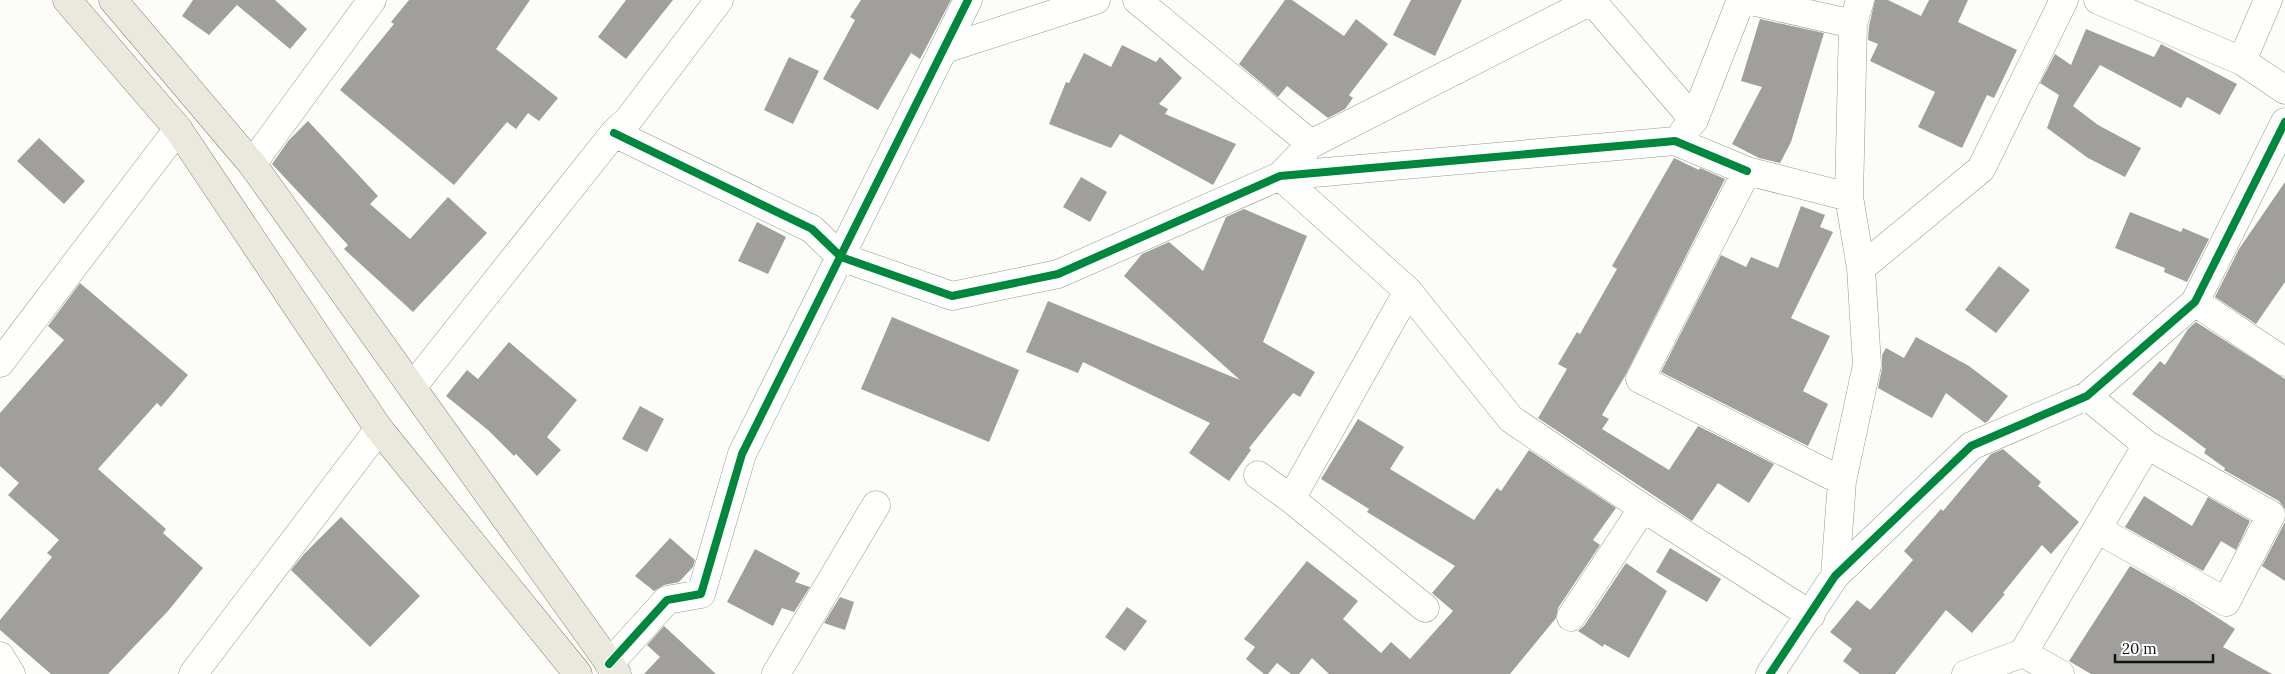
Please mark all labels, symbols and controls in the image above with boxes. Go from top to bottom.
scale bar [2115,632,2212,664]
text: 20 m [2122,639,2157,658]

